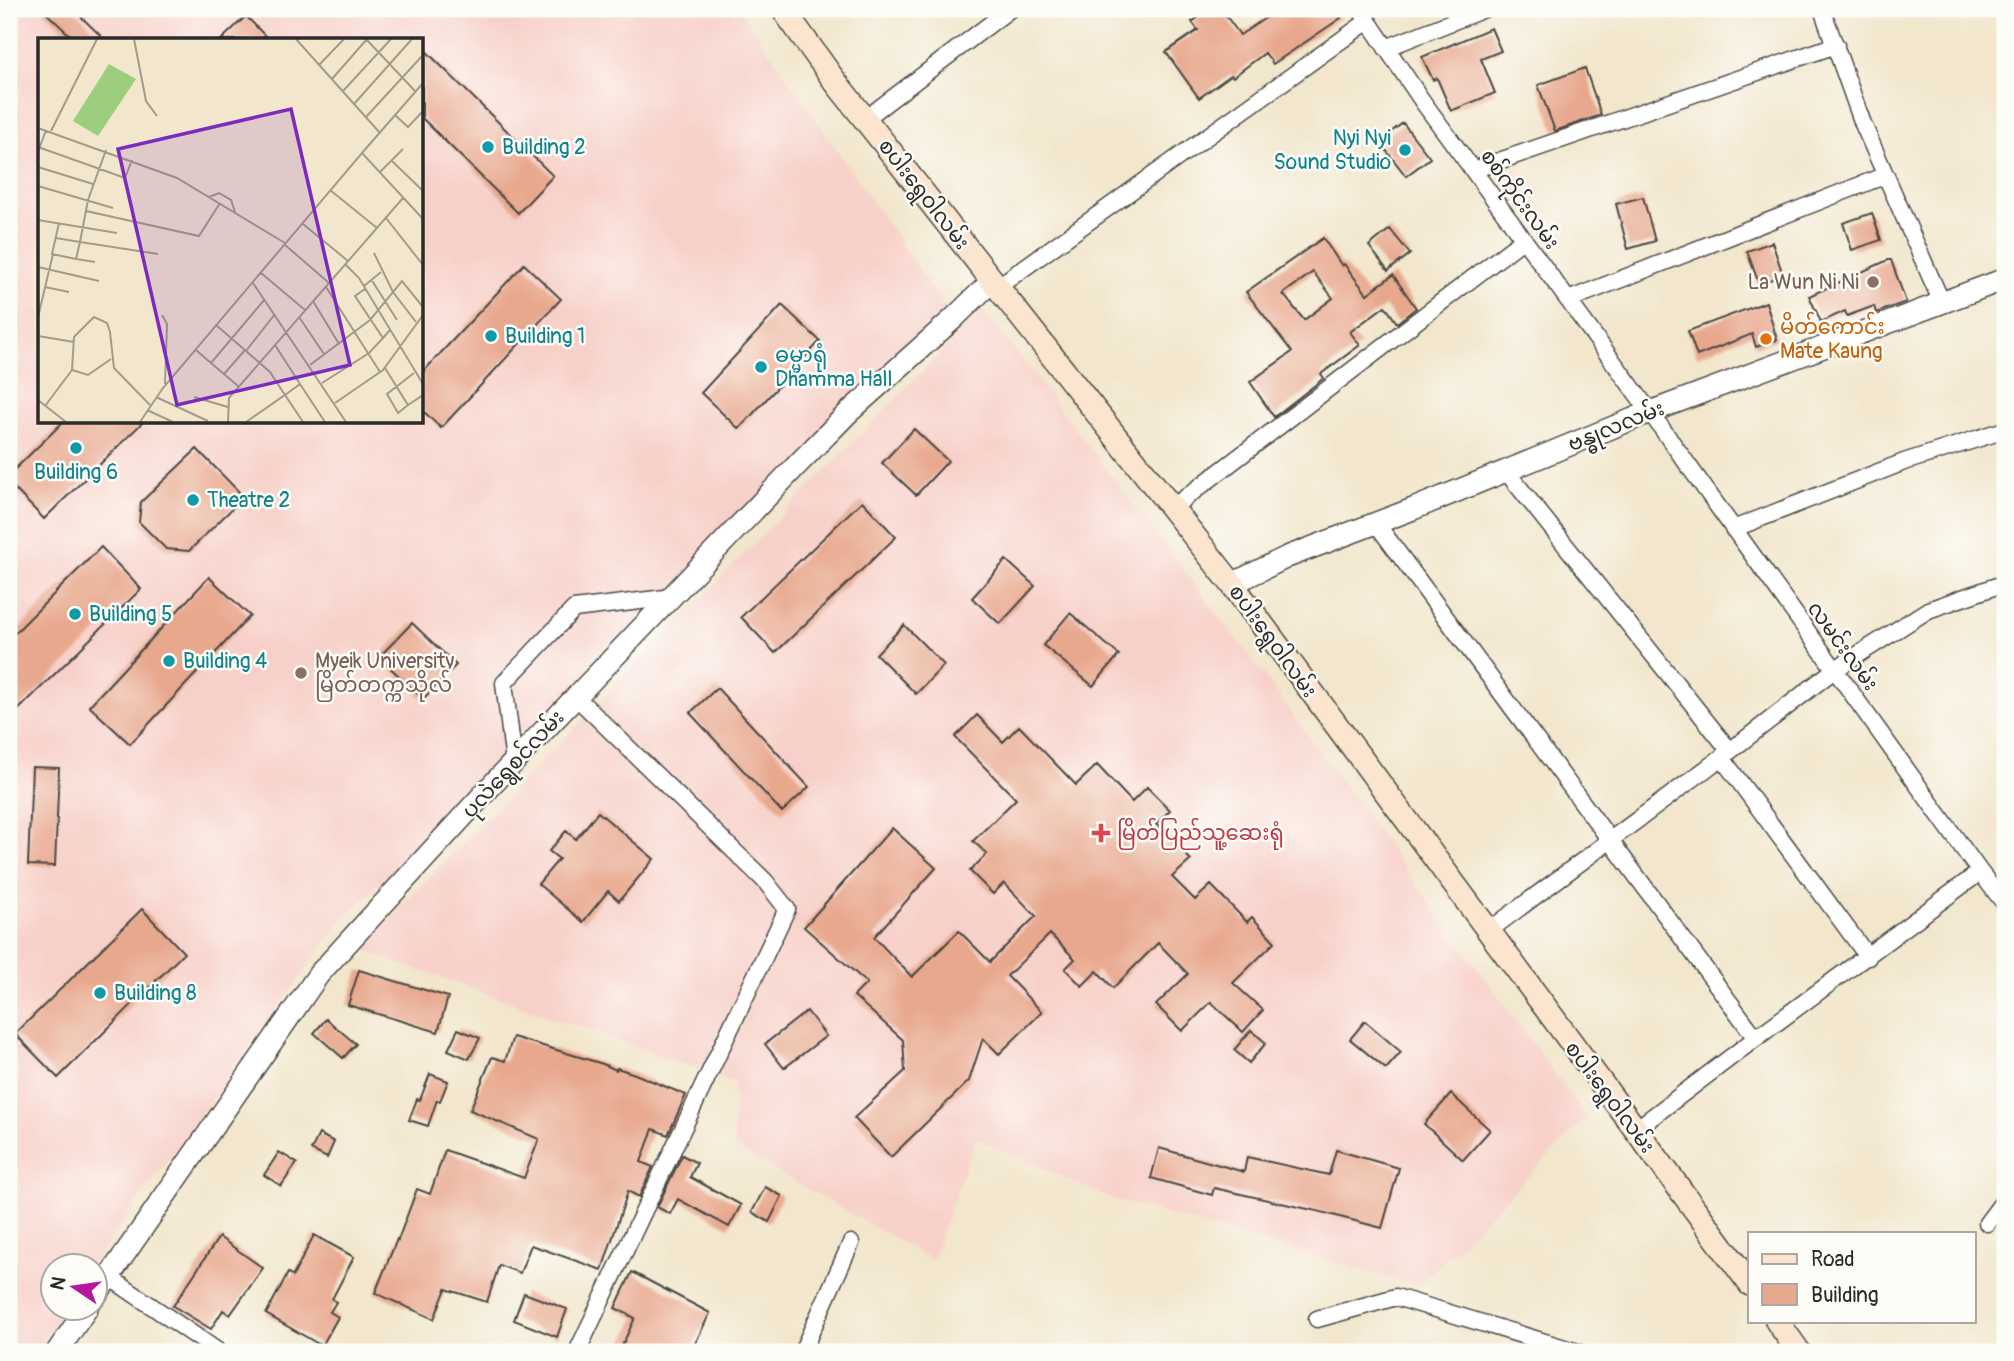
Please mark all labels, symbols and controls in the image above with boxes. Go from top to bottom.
inset map [38,38,424,424]
place label: Nyi Nyi Sound Studio [1274,125,1391,176]
street label: စပါးရွေဝါလမ်း [869,132,978,257]
place label: Building 2 [502,134,586,161]
marker: Building 2 [480,139,496,155]
marker: Nyi Nyi Sound Studio [1397,142,1413,158]
street label: စစ်ကိုင်းလမ်း [1472,142,1568,257]
place label: La Wun Ni Ni [1747,269,1859,296]
marker: La Wun Ni Ni [1865,274,1881,290]
place label: မိတ်ကောင်း Mate Kaung [1780,311,1885,365]
place label: Building 1 [505,323,585,350]
marker: Building 1 [483,328,499,344]
marker: မိတ်ကောင်း Mate Kaung [1758,331,1774,347]
place label: ဓမ္မာရုံ Dhamma Hall [775,342,892,393]
marker: ဓမ္မာရုံ Dhamma Hall [753,359,769,375]
street label: ဗန္ဓုလလမ်း [1563,392,1670,461]
marker: Building 6 [68,440,84,456]
place label: Building 6 [34,459,118,486]
place label: Theatre 2 [207,487,290,514]
marker: Theatre 2 [185,492,201,508]
street label: စပါးရွေဝါလမ်း [1220,578,1325,705]
street label: လမင်းလမ်း [1801,595,1886,696]
place label: Building 5 [89,601,172,628]
marker: Building 5 [67,606,83,622]
place label: Building 4 [183,648,267,675]
place label: Myeik University မြိတ်တက္ကသိုလ် [315,648,454,702]
marker: Building 4 [161,653,177,669]
marker: Myeik University မြိတ်တက္ကသိုလ် [293,665,309,681]
street label: ပုလဲရွေစင်လမ်း [454,703,573,826]
place label: မြိတ်ပြည်သူ့ဆေးရုံ [1117,817,1284,850]
marker: မြိတ်ပြည်သူ့ဆေးရုံ [1091,823,1111,843]
place label: Building 8 [114,980,197,1007]
marker: Building 8 [92,985,108,1001]
street label: စပါးရွေဝါလမ်း [1556,1034,1663,1161]
legend [1748,1232,1976,1322]
text: Road [1811,1246,1855,1273]
north arrow [38,1252,108,1322]
text: N [45,1274,72,1292]
text: Building [1811,1282,1878,1309]

